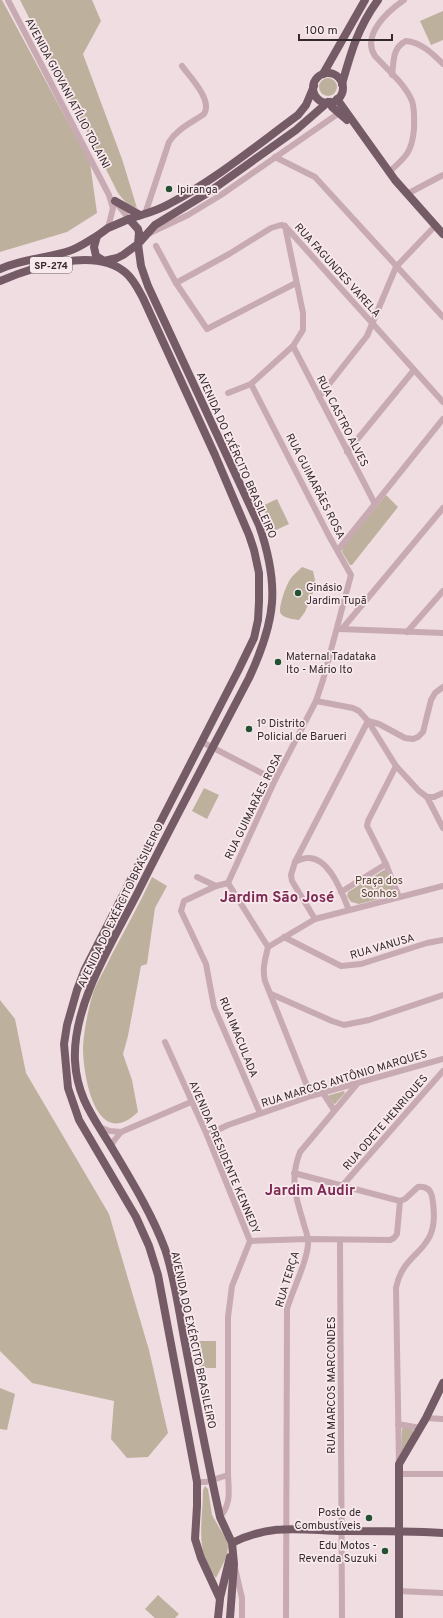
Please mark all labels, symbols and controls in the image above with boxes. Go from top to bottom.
street label: AVENIDA GIOVANI ATÍLIO TOLAINI [21,15,114,171]
scale bar [299,16,392,42]
text: 100 m [305,23,338,39]
place label: Ipiranga [177,183,218,197]
marker: Ipiranga [164,184,174,194]
street label: RUA FAGUNDES VARELA [291,221,383,321]
road number: SP-274 [30,257,72,273]
street label: AVENIDA DO EXÉRCITO BRASILEIRO [193,369,280,541]
street label: RUA CASTRO ALVES [313,373,371,470]
street label: RUA GUIMARÃES ROSA [282,431,348,542]
place label: Ginásio Jardim Tupã [306,581,367,608]
marker: Ginásio Jardim Tupã [293,588,303,598]
place label: Maternal Tadataka Ito - Mário Ito [286,650,376,677]
marker: Maternal Tadataka Ito - Mário Ito [273,657,283,667]
place label: 1º Distrito Policial de Barueri [257,717,347,744]
marker: 1º Distrito Policial de Barueri [244,724,254,734]
street label: RUA GUIMARÃES ROSA [222,751,286,862]
street label: AVENIDA DO EXÉRCITO BRASILEIRO [74,821,167,990]
park label: Praça dos Sonhos [355,874,403,901]
district label: Jardim São José [220,889,334,908]
street label: RUA VANUSA [349,931,416,963]
street label: RUA IMACULADA [216,995,261,1080]
street label: RUA MARCOS ANTÔNIO MARQUES [259,1046,429,1111]
street label: RUA ODETE HENRIQUES [340,1072,431,1173]
street label: AVENIDA PRESIDENTE KENNEDY [185,1079,263,1236]
district label: Jardim Audir [265,1182,356,1201]
street label: AVENIDA DO EXÉRCITO BRASILEIRO [167,1250,220,1430]
street label: RUA TERÇA [273,1250,303,1309]
street label: RUA MARCOS MARCONDES [325,1316,339,1454]
place label: Posto de Combustíveis [295,1506,361,1533]
marker: Posto de Combustíveis [364,1513,374,1523]
place label: Edu Motos - Revenda Suzuki [299,1539,377,1566]
marker: Edu Motos - Revenda Suzuki [380,1546,390,1556]

